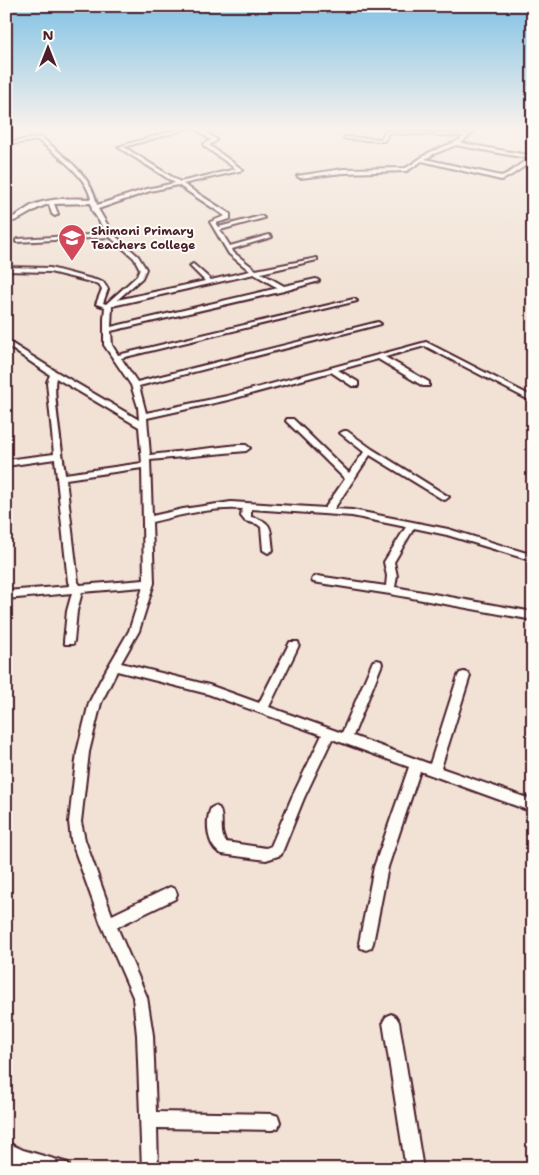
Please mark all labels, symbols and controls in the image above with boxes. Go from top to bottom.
north arrow [22,22,72,72]
text: N [42,26,54,44]
school or university icon: Shimoni Primary Teachers College [57,223,87,262]
place label: Shimoni Primary Teachers College [91,223,196,253]

